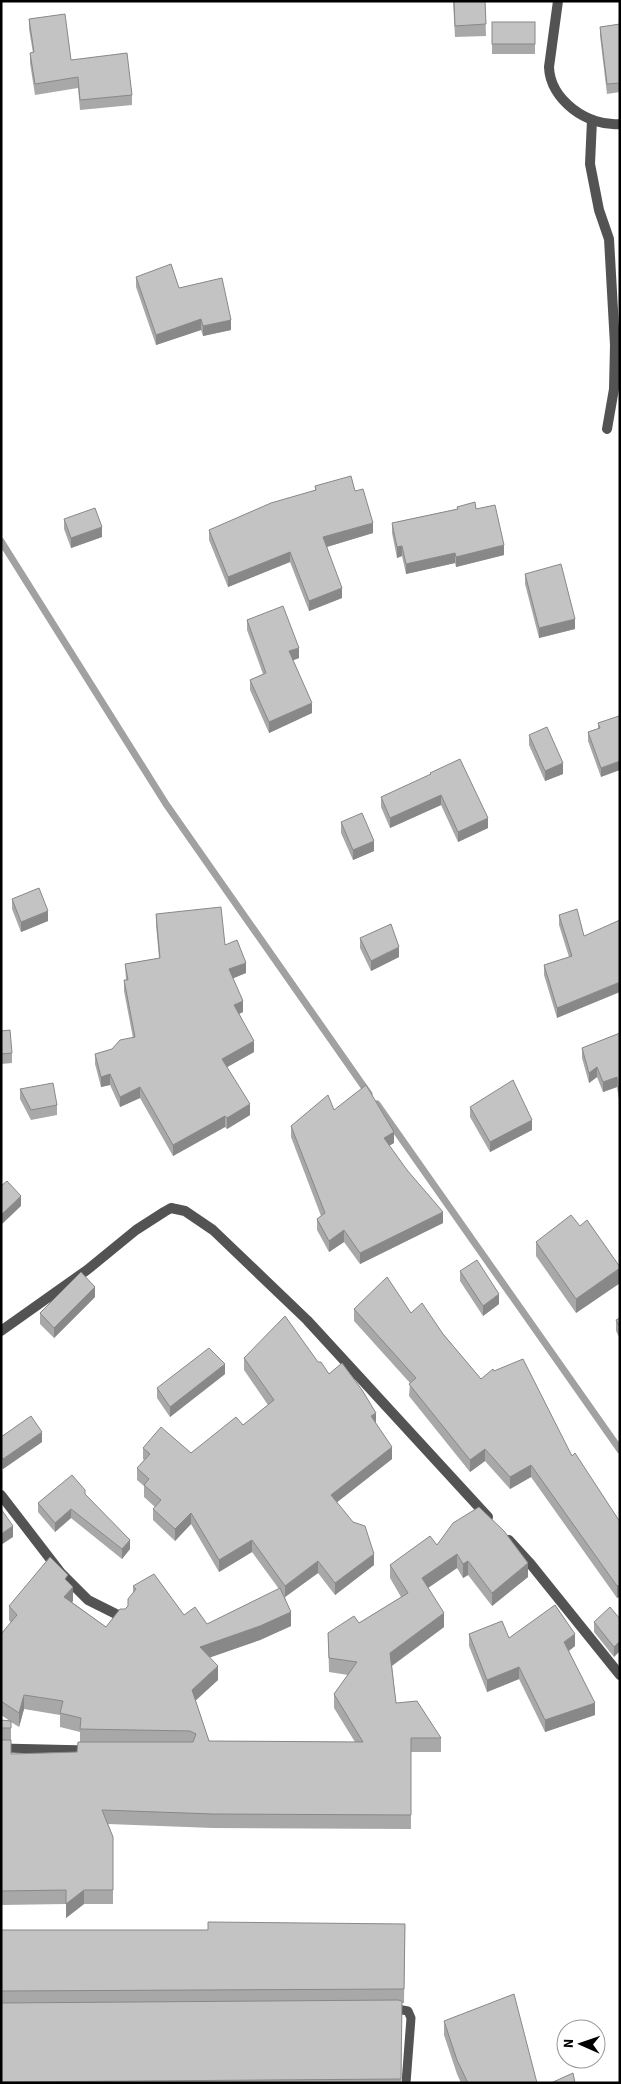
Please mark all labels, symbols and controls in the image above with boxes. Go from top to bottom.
north arrow [556,2019,606,2069]
text: N [559,2039,579,2049]

